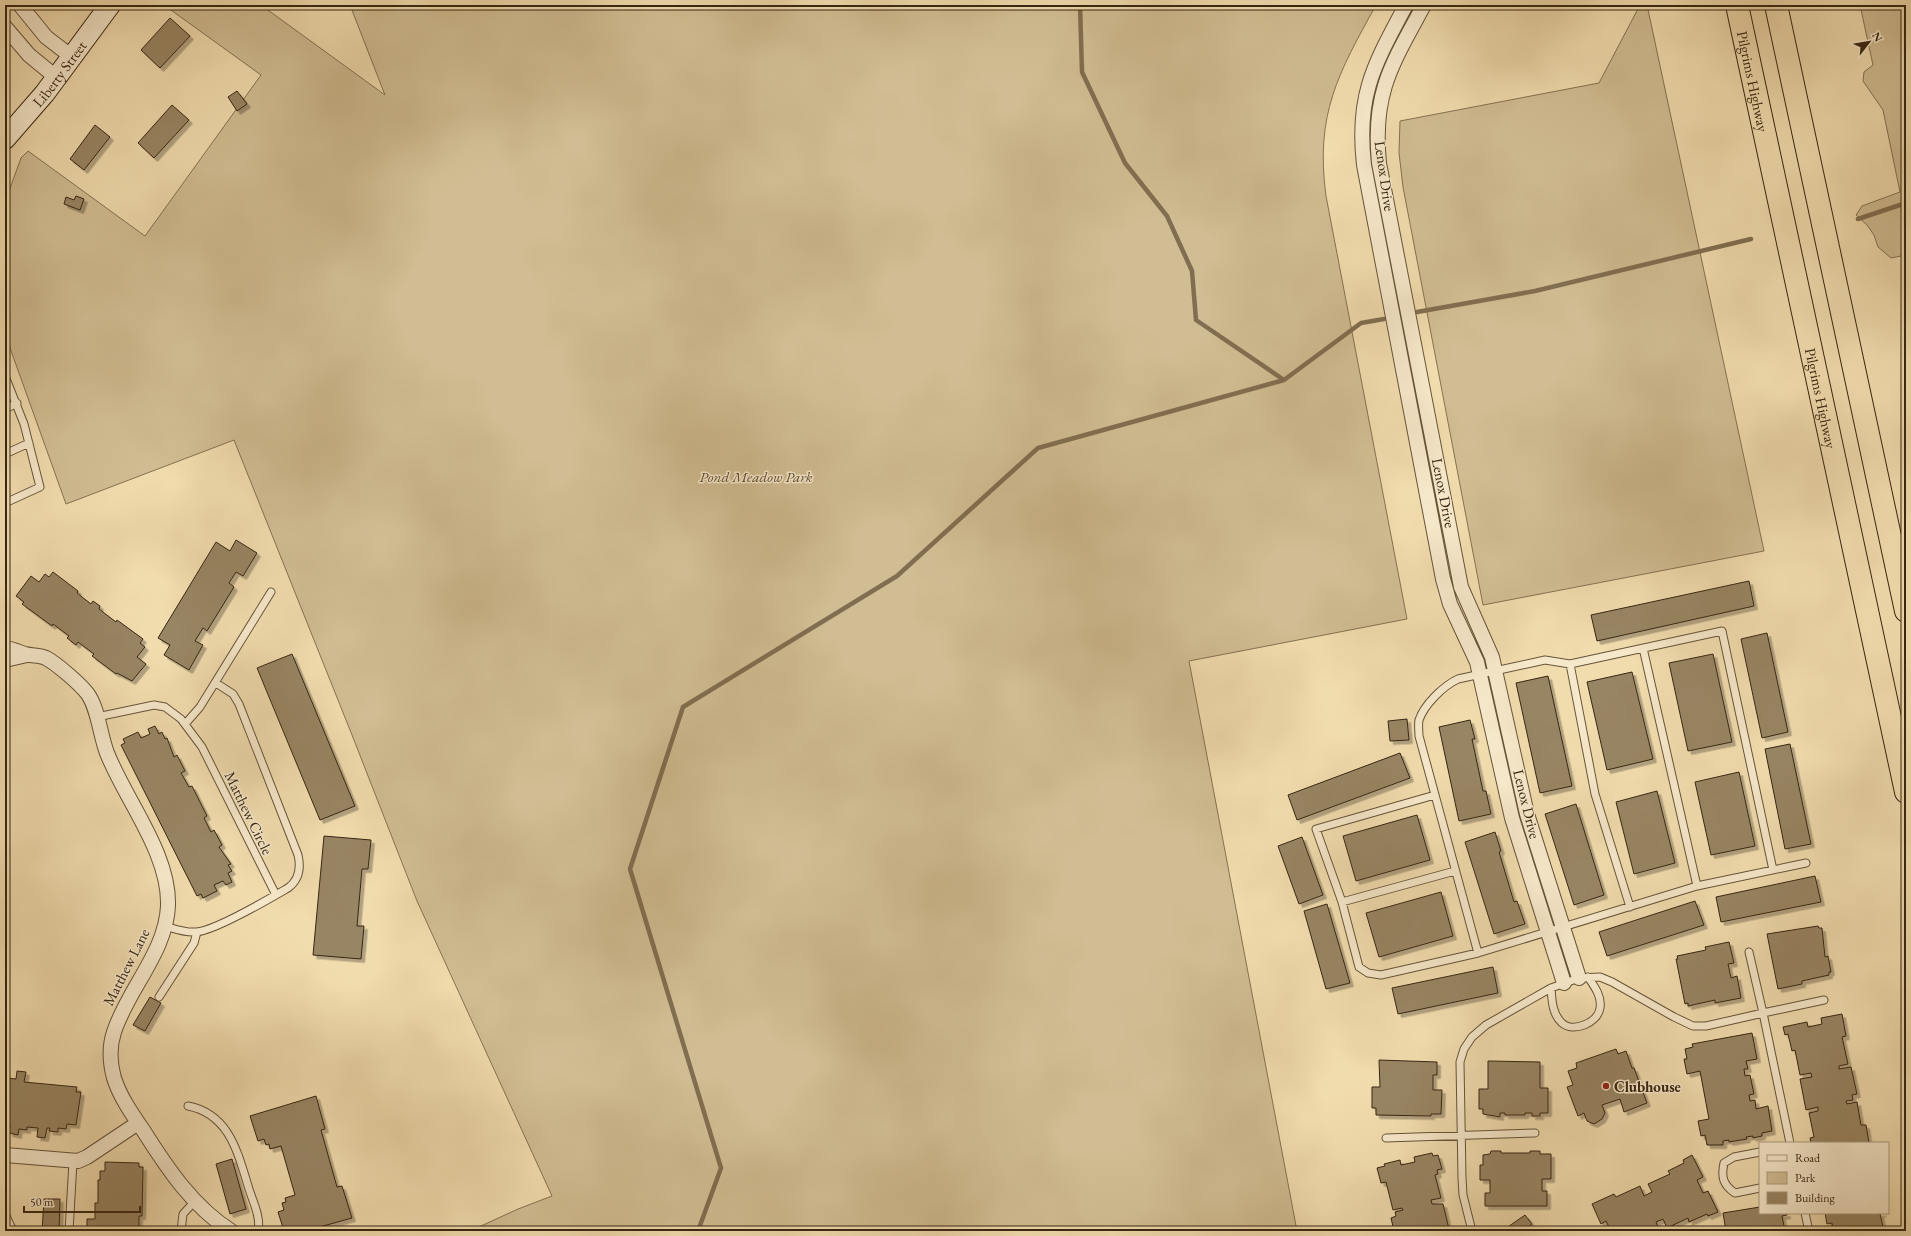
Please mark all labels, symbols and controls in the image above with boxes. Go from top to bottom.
north arrow [1849,22,1889,62]
street label: Pilgrims Highway [1733,29,1774,134]
text: N [1869,29,1886,44]
street label: Liberty Street [28,36,90,111]
street label: Lenox Drive [1371,140,1399,213]
street label: Pilgrims Highway [1801,346,1842,451]
street label: Lenox Drive [1428,456,1460,530]
park label: Pond Meadow Park [699,467,813,486]
street label: Lenox Drive [1509,767,1545,841]
street label: Matthew Circle [221,768,277,858]
street label: Matthew Lane [98,925,154,1009]
place label: Clubhouse [1614,1077,1681,1096]
marker: Clubhouse [1601,1081,1611,1091]
legend [1759,1142,1889,1214]
text: Road [1795,1150,1821,1166]
text: Park [1795,1170,1816,1186]
scale bar [24,1188,140,1214]
text: Building [1795,1190,1836,1206]
text: 50 m [30,1194,54,1210]

